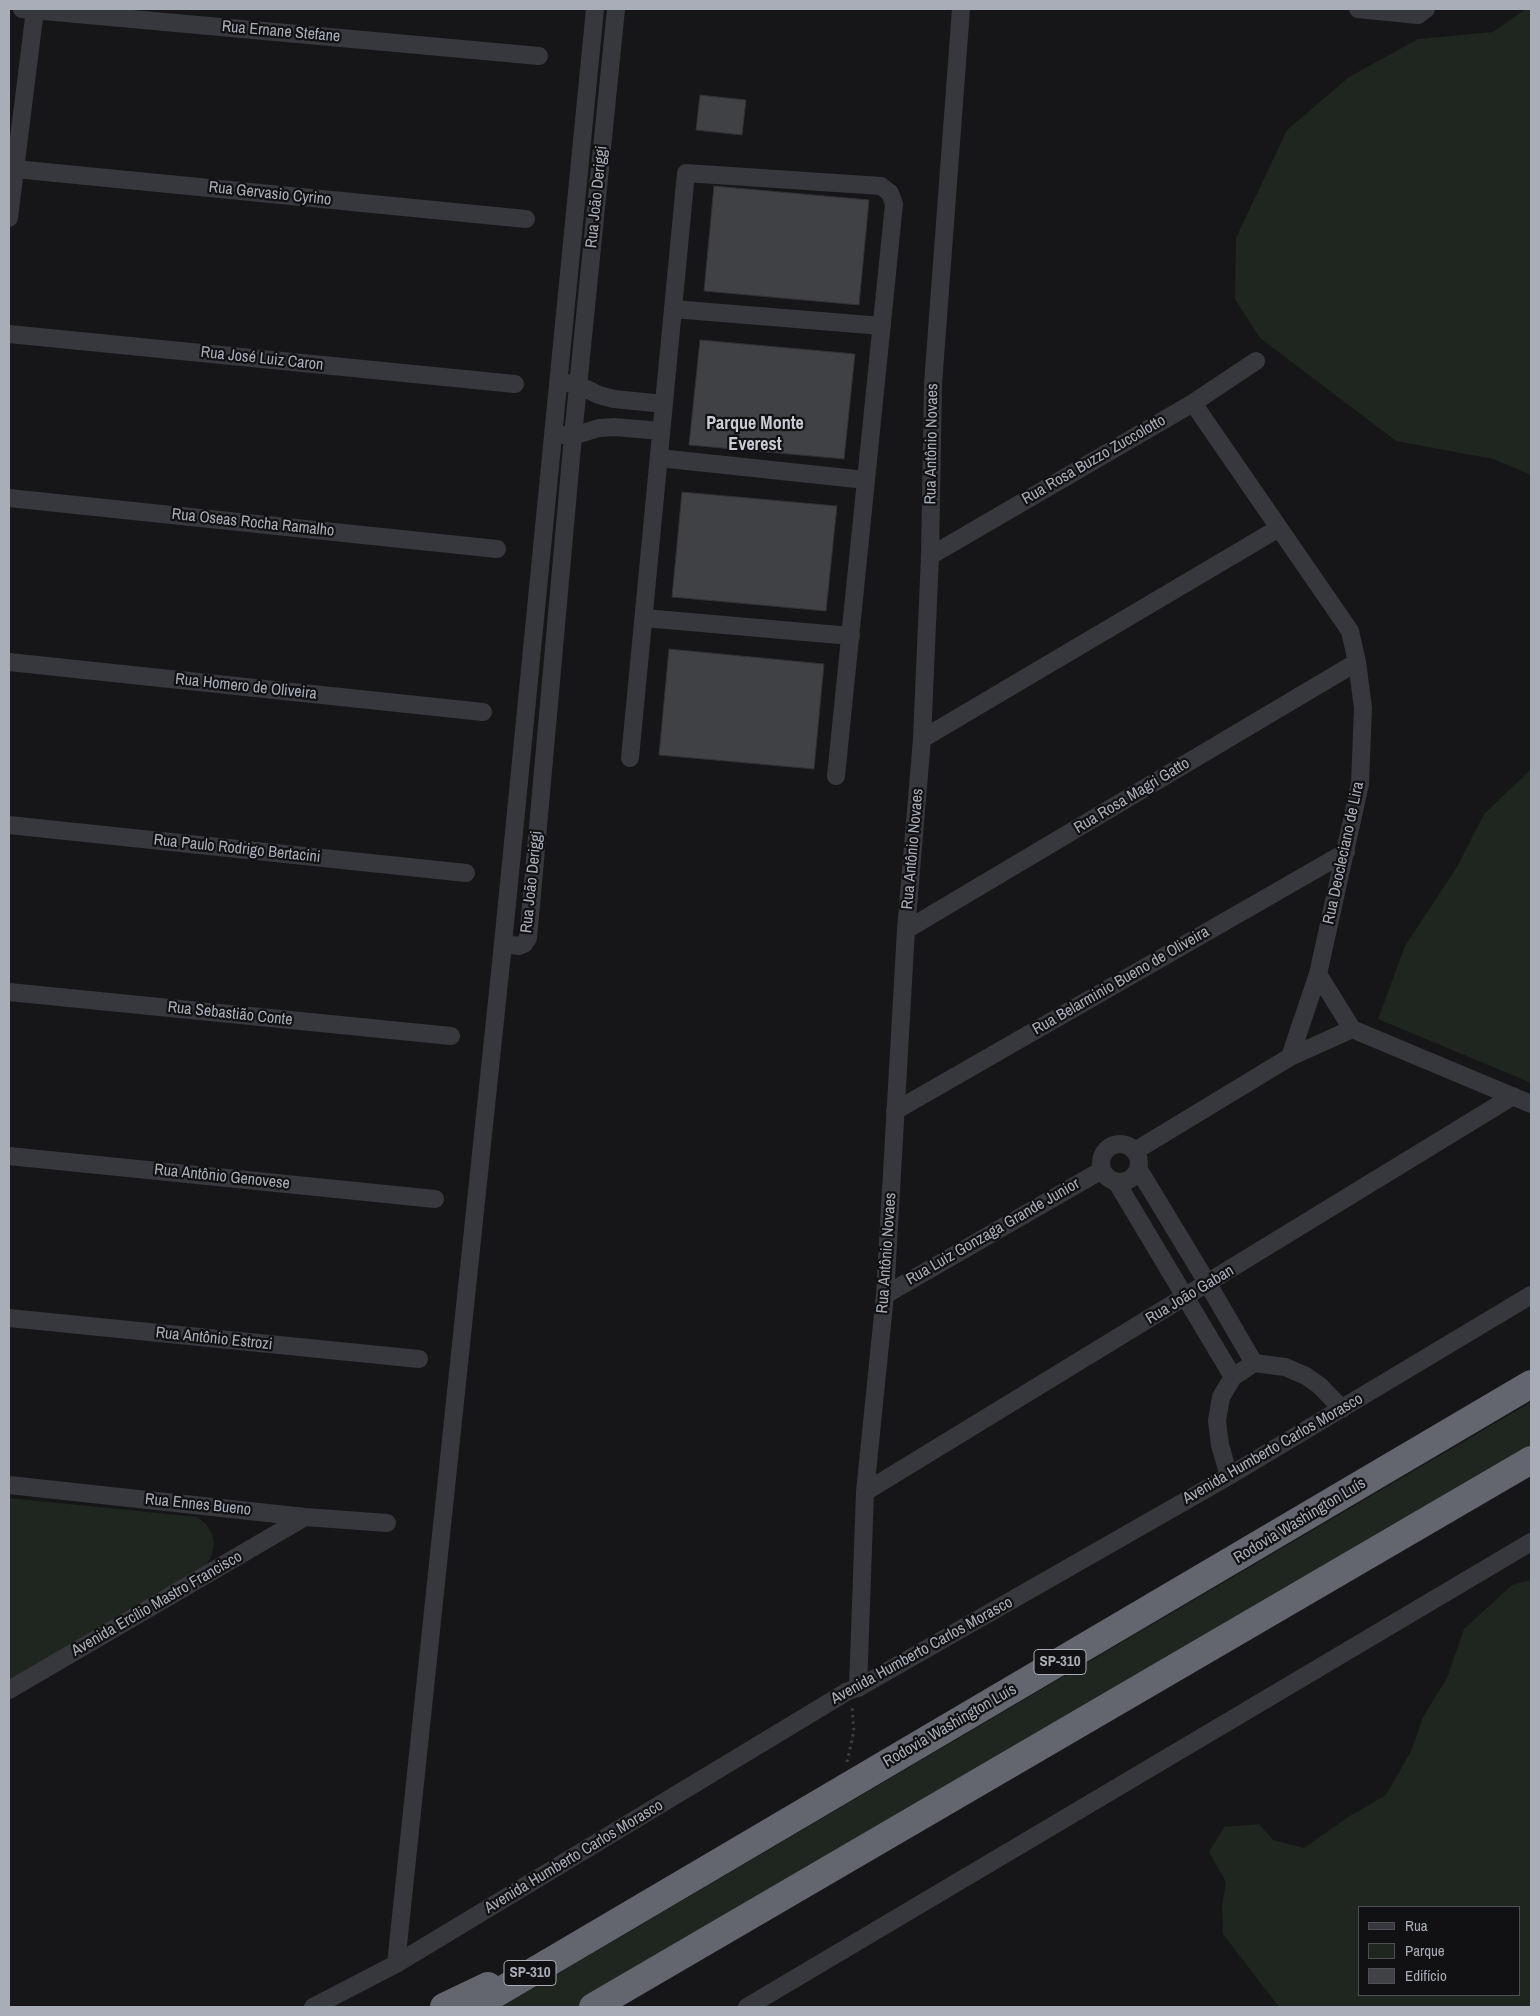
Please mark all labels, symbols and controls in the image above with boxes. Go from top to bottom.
street label: Rua Ernane Stefane [221,17,341,47]
street label: Rua João Deriggi [582,145,612,249]
street label: Rua Gervasio Cyrino [208,178,332,210]
street label: Rua José Luiz Caron [200,343,324,375]
street label: Rua Antônio Novaes [921,383,943,505]
street label: Rua Rosa Buzzo Zuccolotto [1019,411,1169,509]
district label: Parque Monte Everest [706,413,804,456]
street label: Rua Oseas Rocha Ramalho [171,505,335,541]
street label: Rua Homero de Oliveira [174,670,318,704]
street label: Rua Rosa Magri Gatto [1071,754,1193,838]
street label: Rua Deocleciano de Lira [1320,780,1368,926]
street label: Rua Antônio Novaes [898,788,928,910]
street label: Rua João Deriggi [517,830,547,934]
street label: Rua Paulo Rodrigo Bertacini [153,831,321,867]
street label: Rua Belarminio Bueno de Oliveira [1029,923,1213,1039]
street label: Rua Sebastião Conte [167,998,293,1030]
street label: Rua Antônio Genovese [153,1160,291,1194]
street label: Rua Luiz Gonzaga Grande Junior [903,1174,1083,1290]
street label: Rua Antônio Novaes [873,1192,901,1314]
street label: Rua João Gaban [1143,1261,1237,1329]
street label: Rua Antônio Estrozi [155,1323,273,1355]
street label: Avenida Humberto Carlos Morasco [1180,1390,1366,1508]
street label: Rodovia Washington Luís [1231,1474,1369,1568]
street label: Rua Ennes Bueno [144,1490,252,1520]
street label: Avenida Ercílio Mastro Francisco [68,1547,246,1661]
street label: Avenida Humberto Carlos Morasco [828,1593,1016,1709]
road number: SP-310 [1034,1650,1086,1674]
street label: Rodovia Washington Luís [880,1680,1020,1772]
street label: Avenida Humberto Carlos Morasco [481,1796,667,1918]
legend [1358,1906,1520,1996]
text: Rua [1405,1915,1428,1936]
text: Parque [1405,1940,1445,1961]
road number: SP-310 [504,1960,556,1986]
text: Edifício [1405,1965,1447,1986]

